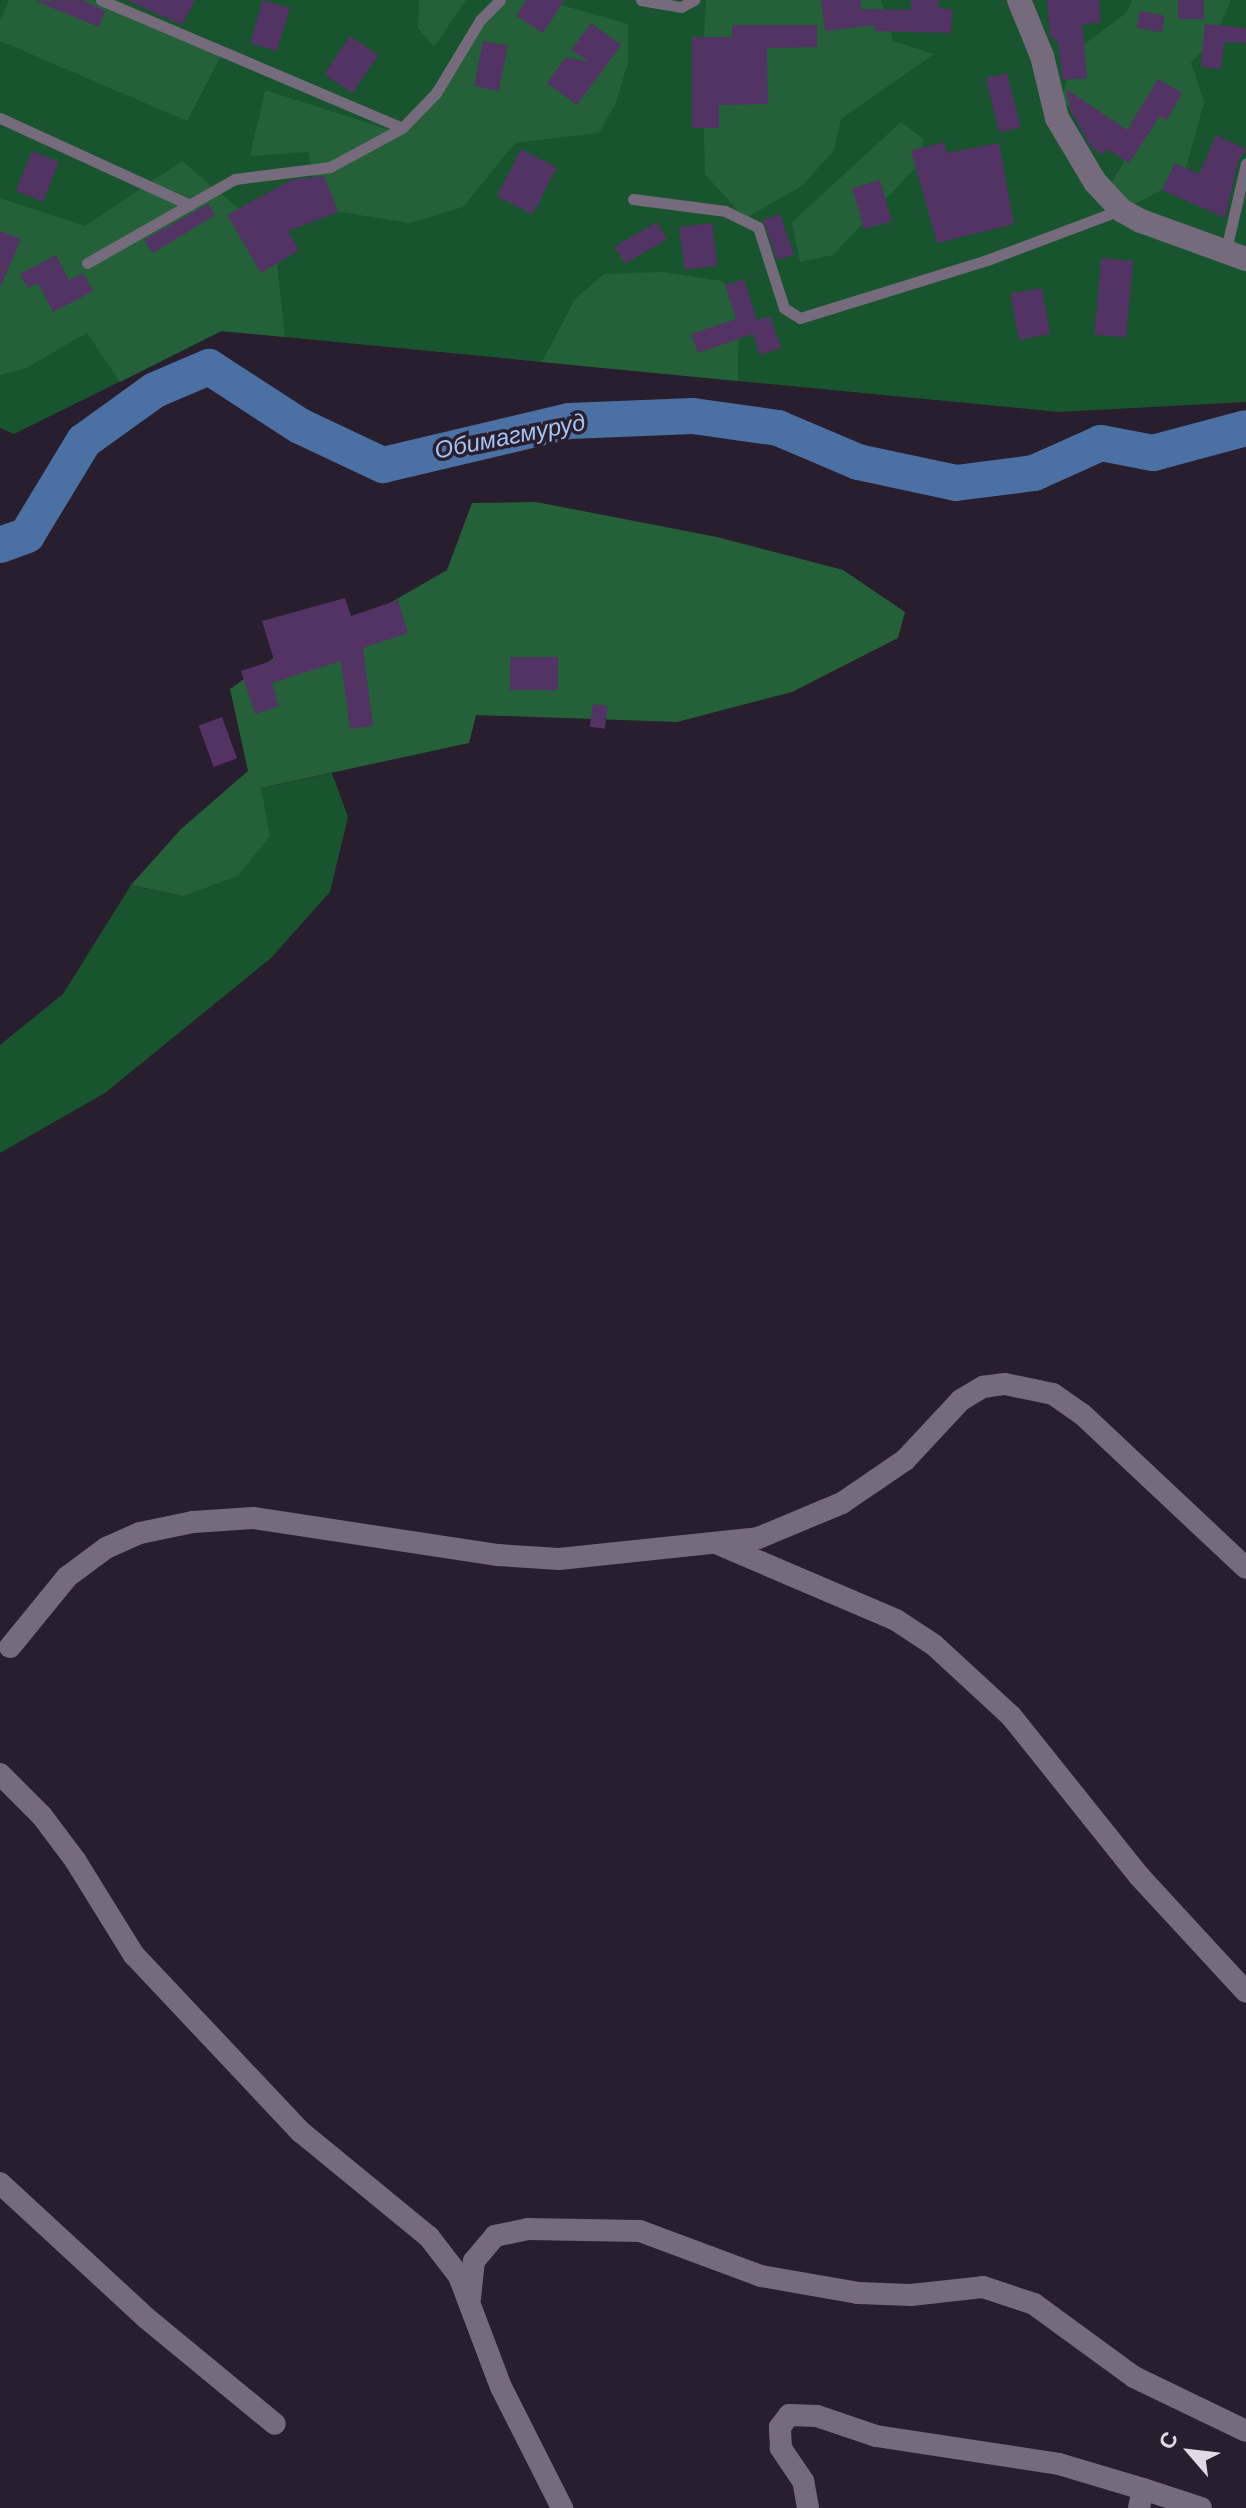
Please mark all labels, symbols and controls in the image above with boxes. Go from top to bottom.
water label: Обимагмуруд [432,408,588,466]
north arrow [1150,2412,1230,2492]
text: С [1154,2428,1183,2453]

